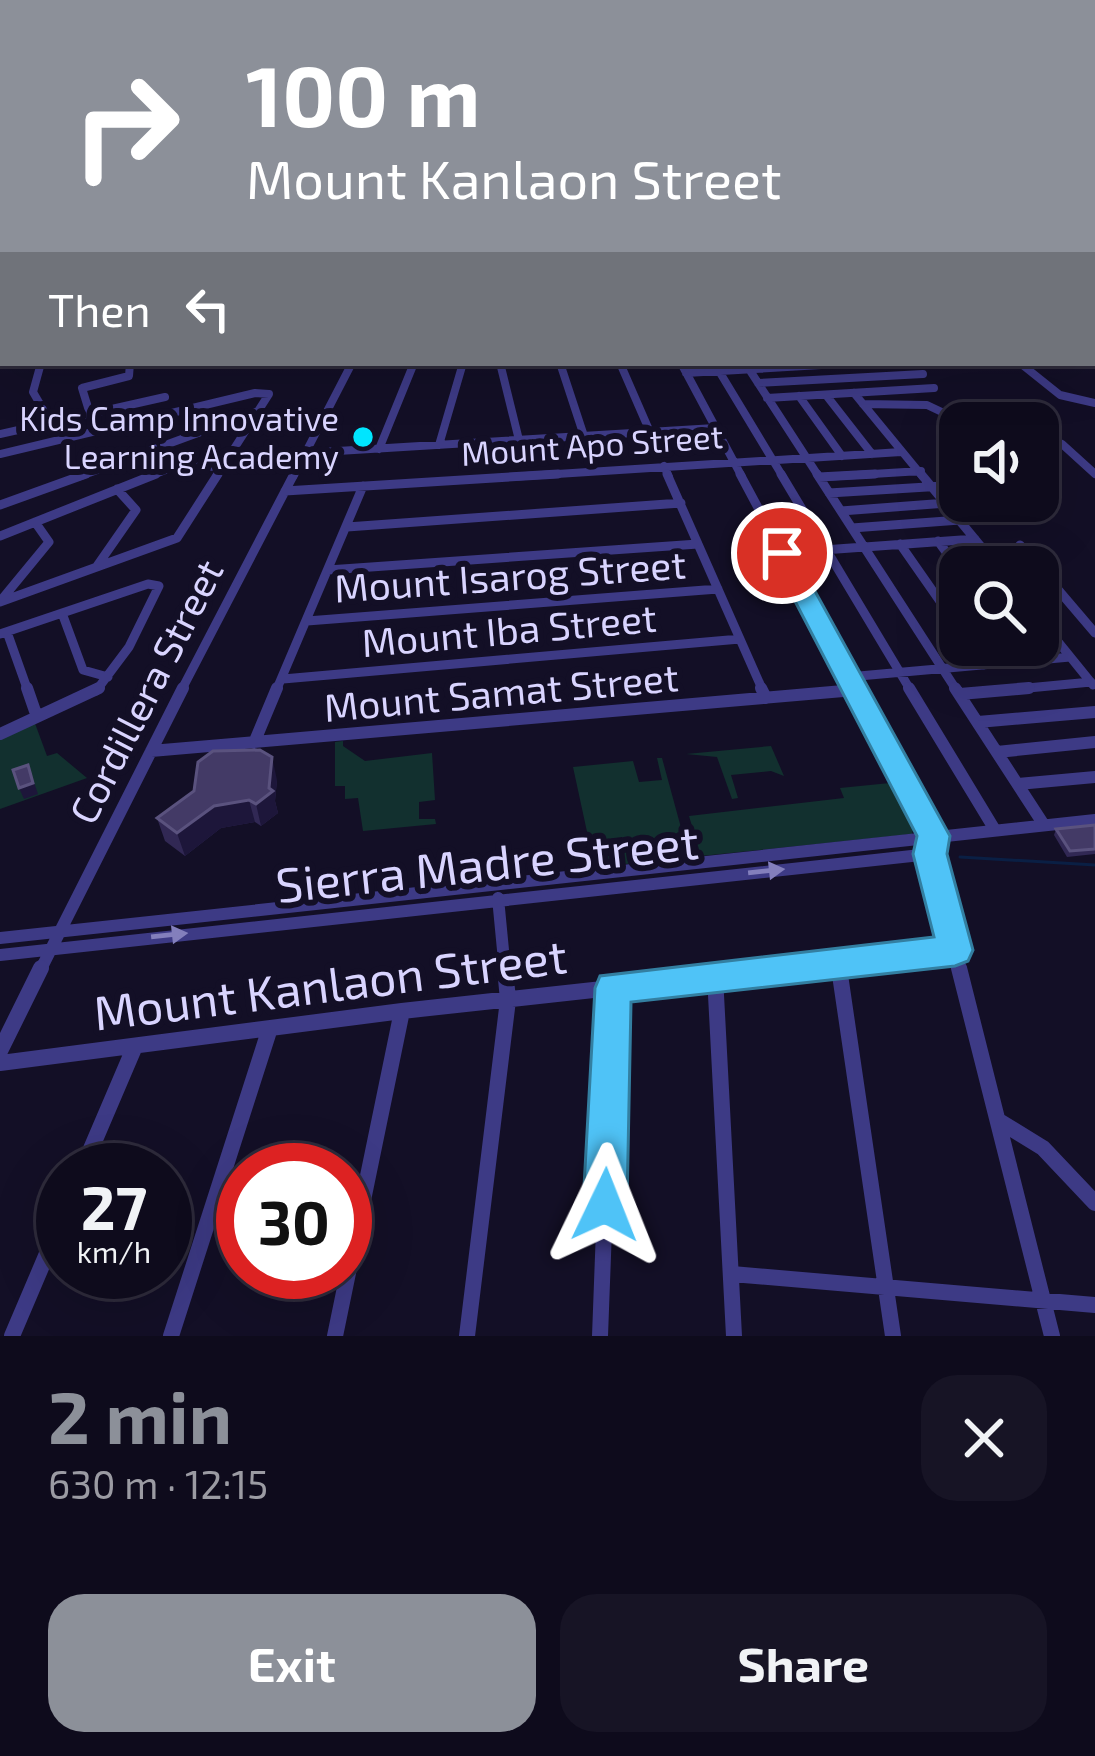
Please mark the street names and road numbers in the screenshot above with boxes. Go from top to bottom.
street label: Mount Apo Street [460,415,724,473]
street label: Mount Isarog Street [333,539,687,611]
street label: Cordillera Street [58,551,232,831]
street label: Mount Iba Street [360,593,658,665]
street label: Mount Samat Street [322,652,680,730]
street label: Sierra Madre Street [273,811,701,913]
street label: Mount Kanlaon Street [90,925,570,1041]

